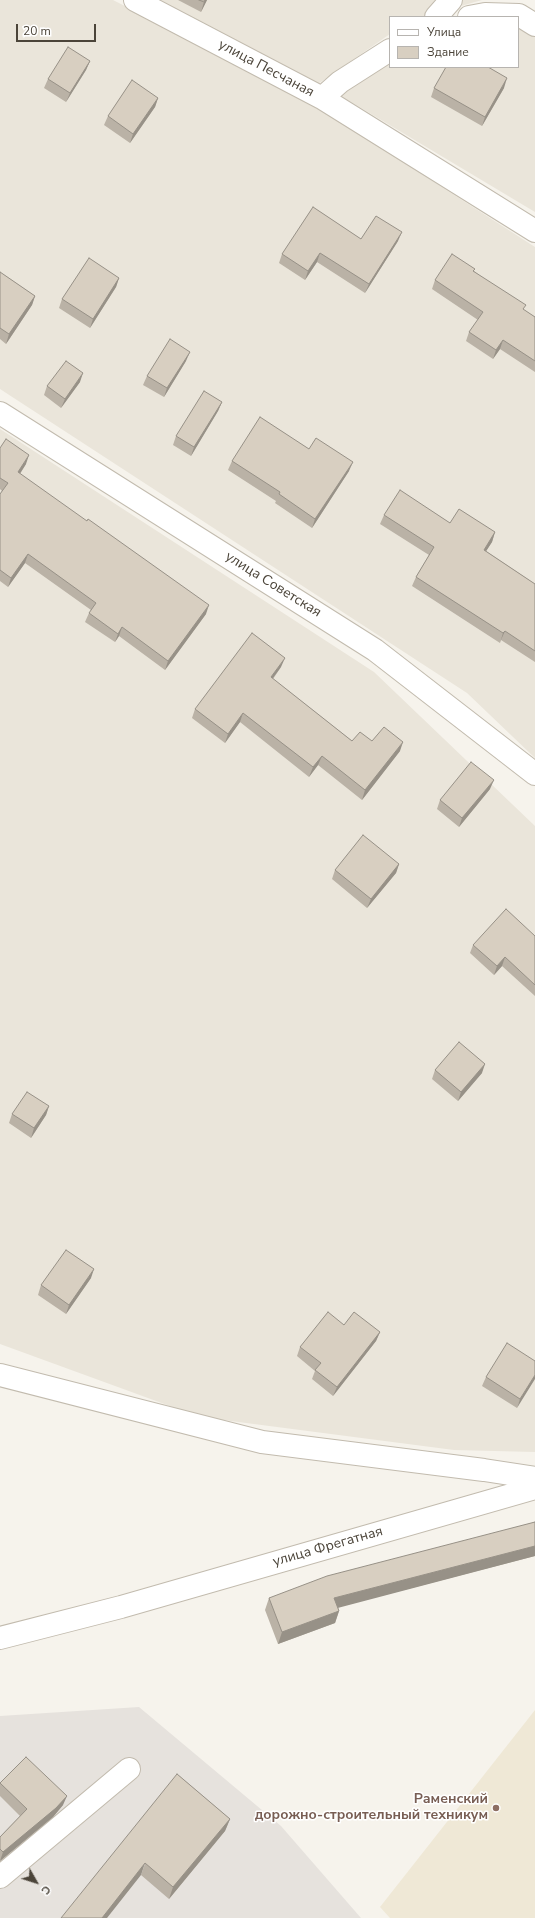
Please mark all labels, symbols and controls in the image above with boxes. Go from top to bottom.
scale bar [18,16,98,42]
legend [389,16,519,68]
text: 20 m [23,23,51,39]
text: Улица [427,24,461,40]
street label: улица Песчаная [215,37,317,101]
text: Здание [427,44,469,60]
street label: улица Советская [222,549,324,621]
street label: улица Фрегатная [271,1523,385,1571]
place label: Раменский дорожно-строительный техникум [255,1792,488,1824]
marker: Раменский дорожно-строительный техникум [491,1803,501,1813]
north arrow [16,1862,56,1902]
text: С [38,1882,54,1897]

